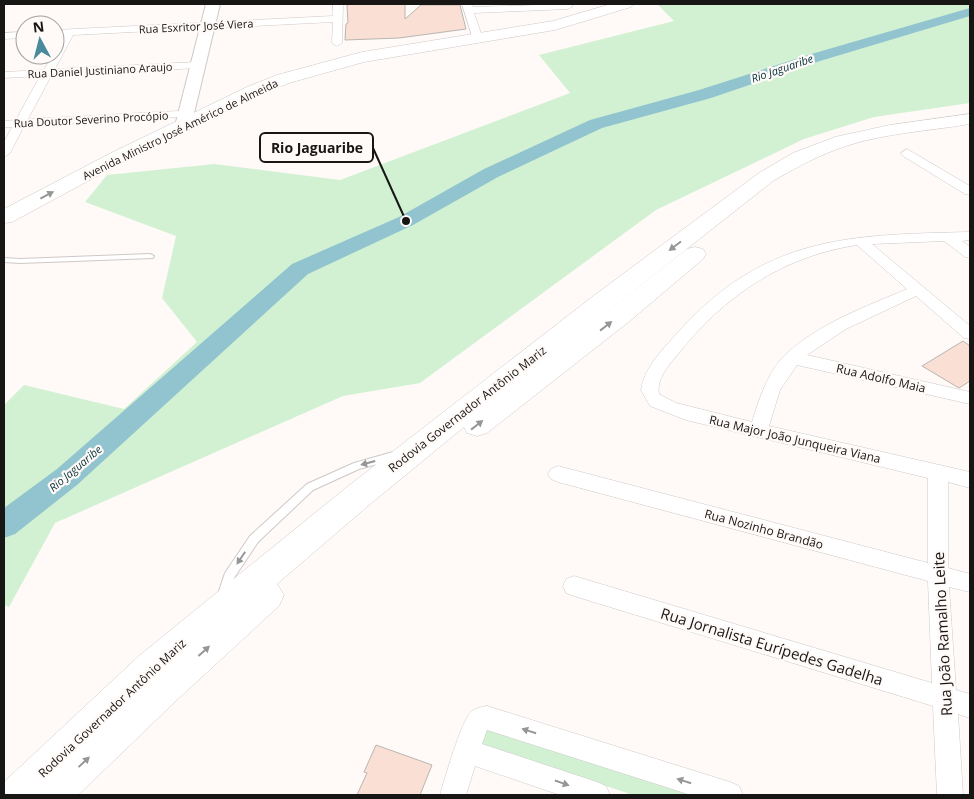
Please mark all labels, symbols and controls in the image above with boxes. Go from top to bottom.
north arrow [15,15,65,65]
text: N [32,16,45,37]
street label: Rua Esxritor José Viera [138,16,254,36]
water label: Rio Jaguaribe [749,50,815,86]
street label: Rua Daniel Justiniano Araujo [27,59,173,81]
street label: Avenida Ministro José Américo de Almeida [80,75,280,183]
street label: Rua Doutor Severino Procópio [13,107,169,131]
callout: Rio Jaguaribe [260,133,373,162]
text: Rio Jaguaribe [271,138,363,157]
one-way arrow [40,191,54,199]
one-way arrow [669,241,682,252]
one-way arrow [599,321,613,331]
street label: Rodovia Governador Antônio Mariz [384,342,550,476]
street label: Rua Adolfo Maia [835,359,927,397]
street label: Rua Major João Junqueira Viana [707,411,883,467]
one-way arrow [470,420,483,431]
water label: Rio Jaguaribe [45,441,105,494]
one-way arrow [361,459,376,467]
street label: Rua Nozinho Brandão [703,505,825,553]
street label: Rua João Ramalho Leite [928,551,956,717]
one-way arrow [236,552,246,565]
street label: Rua Jornalista Eurípedes Gadelha [658,603,886,689]
street label: Rodovia Governador Antônio Mariz [34,635,190,781]
one-way arrow [197,646,210,657]
one-way arrow [521,727,536,735]
one-way arrow [78,756,90,768]
one-way arrow [676,776,691,784]
one-way arrow [555,780,570,788]

